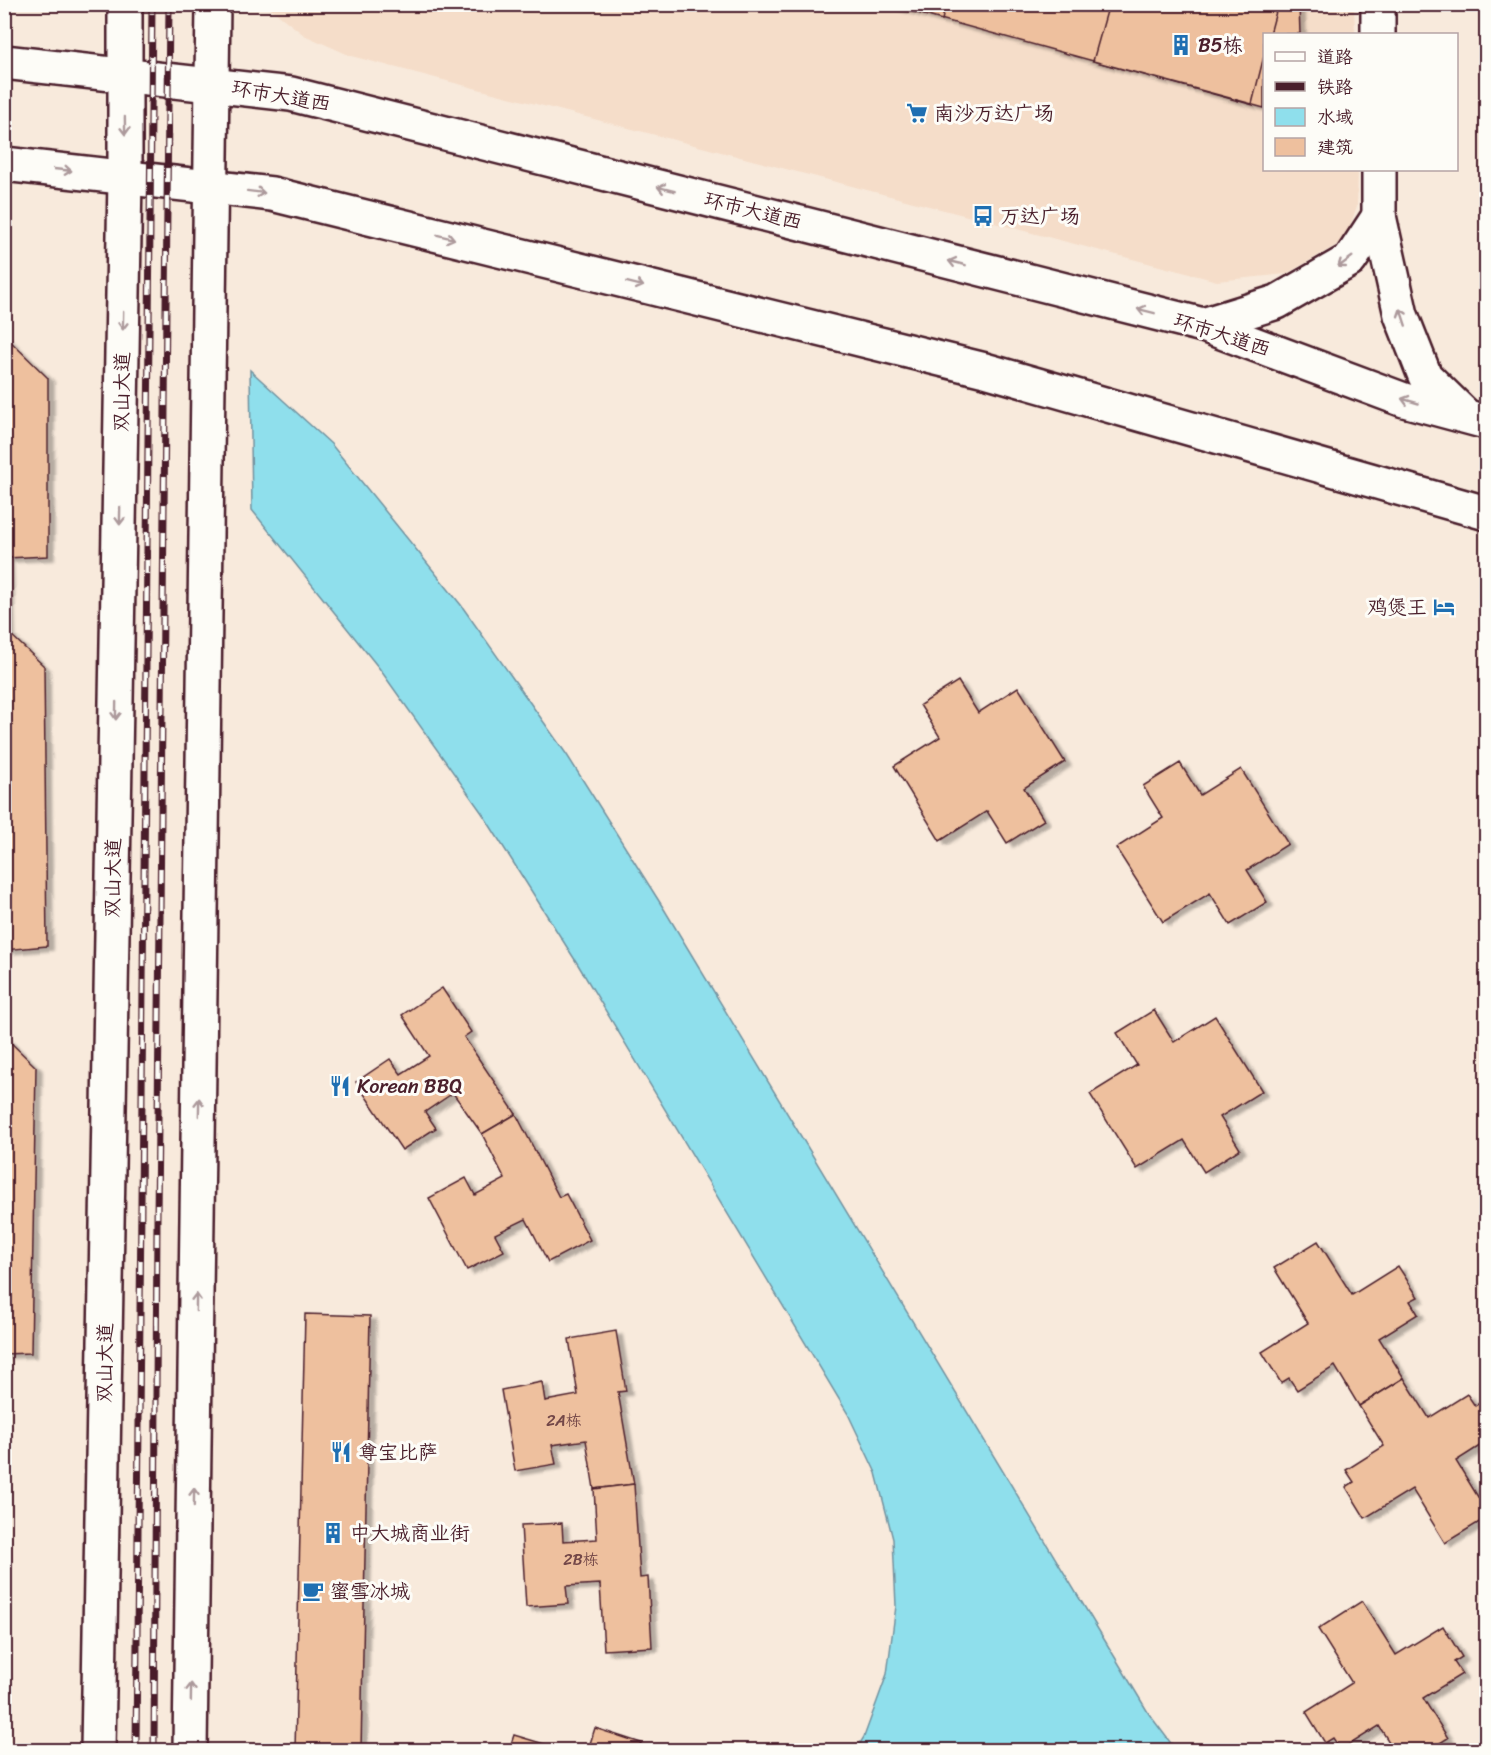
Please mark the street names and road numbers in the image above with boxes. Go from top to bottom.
street label: 环市大道西 [229,70,333,122]
street label: 环市大道西 [700,182,806,240]
street label: 环市大道西 [1169,303,1275,367]
street label: 双山大道 [104,352,140,432]
street label: 双山大道 [95,838,131,918]
street label: 双山大道 [87,1323,123,1403]

